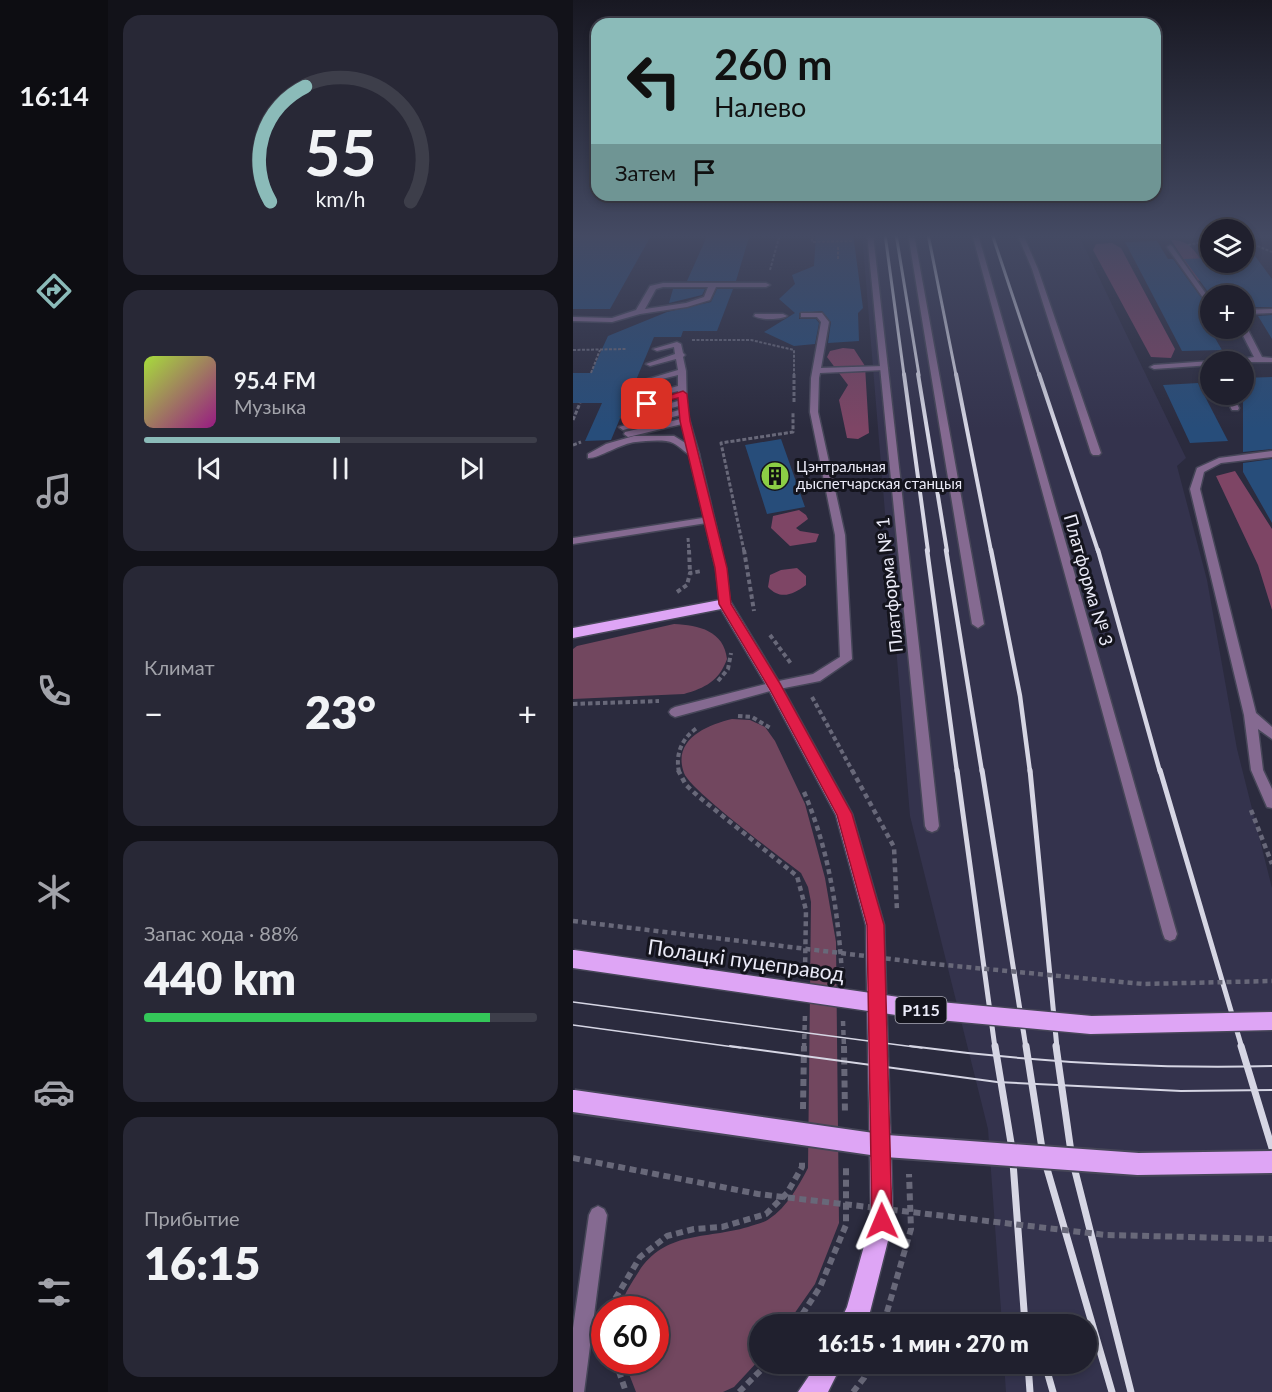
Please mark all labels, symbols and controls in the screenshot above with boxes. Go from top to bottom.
text: 260 m [714,39,832,89]
icon: left [615,42,693,120]
text: 16:14 [19,79,89,112]
text: Налево [714,90,806,123]
text: 55 [304,114,377,189]
icon: arrive [688,156,721,189]
text: Затем [615,159,676,186]
text: km/h [315,187,366,213]
map controls [1200,219,1254,405]
button: layers [1200,219,1254,273]
icon: directions [33,270,75,312]
button: + [1200,285,1254,339]
button: − [1200,351,1254,405]
text: 95.4 FM [234,367,316,394]
pin [621,378,672,429]
icon: arrive [630,387,663,420]
text: Музыка [234,394,306,418]
icon: previous [193,452,226,485]
icon: pause [324,452,357,485]
icon: next [455,452,488,485]
place label: Цэнтральная дыспетчарская станцыя [796,457,962,492]
building icon: Цэнтральная дыспетчарская станцыя [759,460,791,492]
icon: music [33,470,75,512]
street label: Платформа № 3 [1060,511,1118,648]
street label: Платформа № 1 [871,516,907,654]
text: Климат [144,655,215,679]
icon: phone [33,670,75,712]
text: 23° [305,685,376,739]
text: − [144,693,163,733]
text: + [518,693,537,733]
icon: climate [33,871,75,913]
text: Запас хода · 88% [144,921,299,945]
street label: Полацкі пуцеправод [646,933,846,986]
text: 440 km [144,951,296,1005]
road number: Р115 [895,997,947,1023]
icon: car [33,1071,75,1113]
position arrow [850,1189,914,1253]
text: Прибытие [144,1206,240,1230]
text: 16:15 [144,1236,260,1290]
icon: filters [33,1271,75,1313]
speed limit sign: 60 [591,1296,669,1374]
text: 16:15 · 1 мин · 270 m [817,1330,1029,1357]

